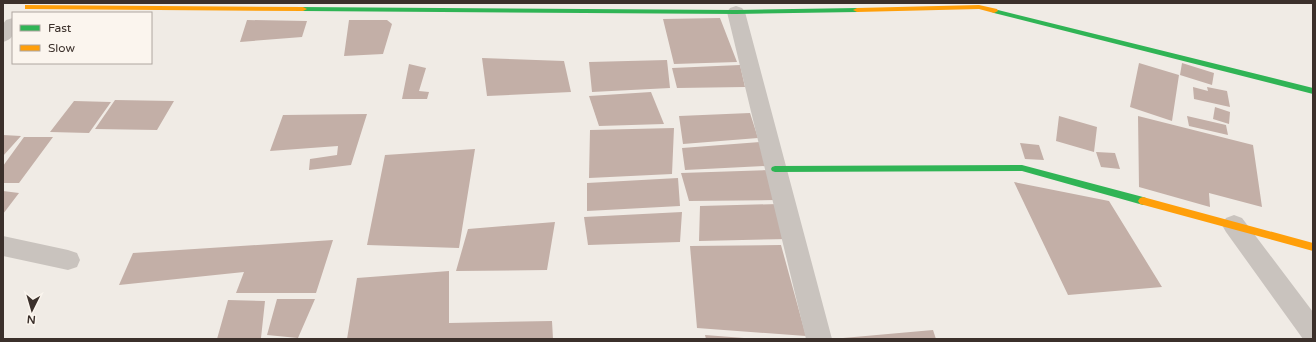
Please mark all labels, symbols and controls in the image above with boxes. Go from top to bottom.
legend [12,12,152,64]
text: Fast [48,21,72,35]
text: Slow [48,41,75,55]
north arrow [12,290,52,330]
text: N [26,313,36,326]

